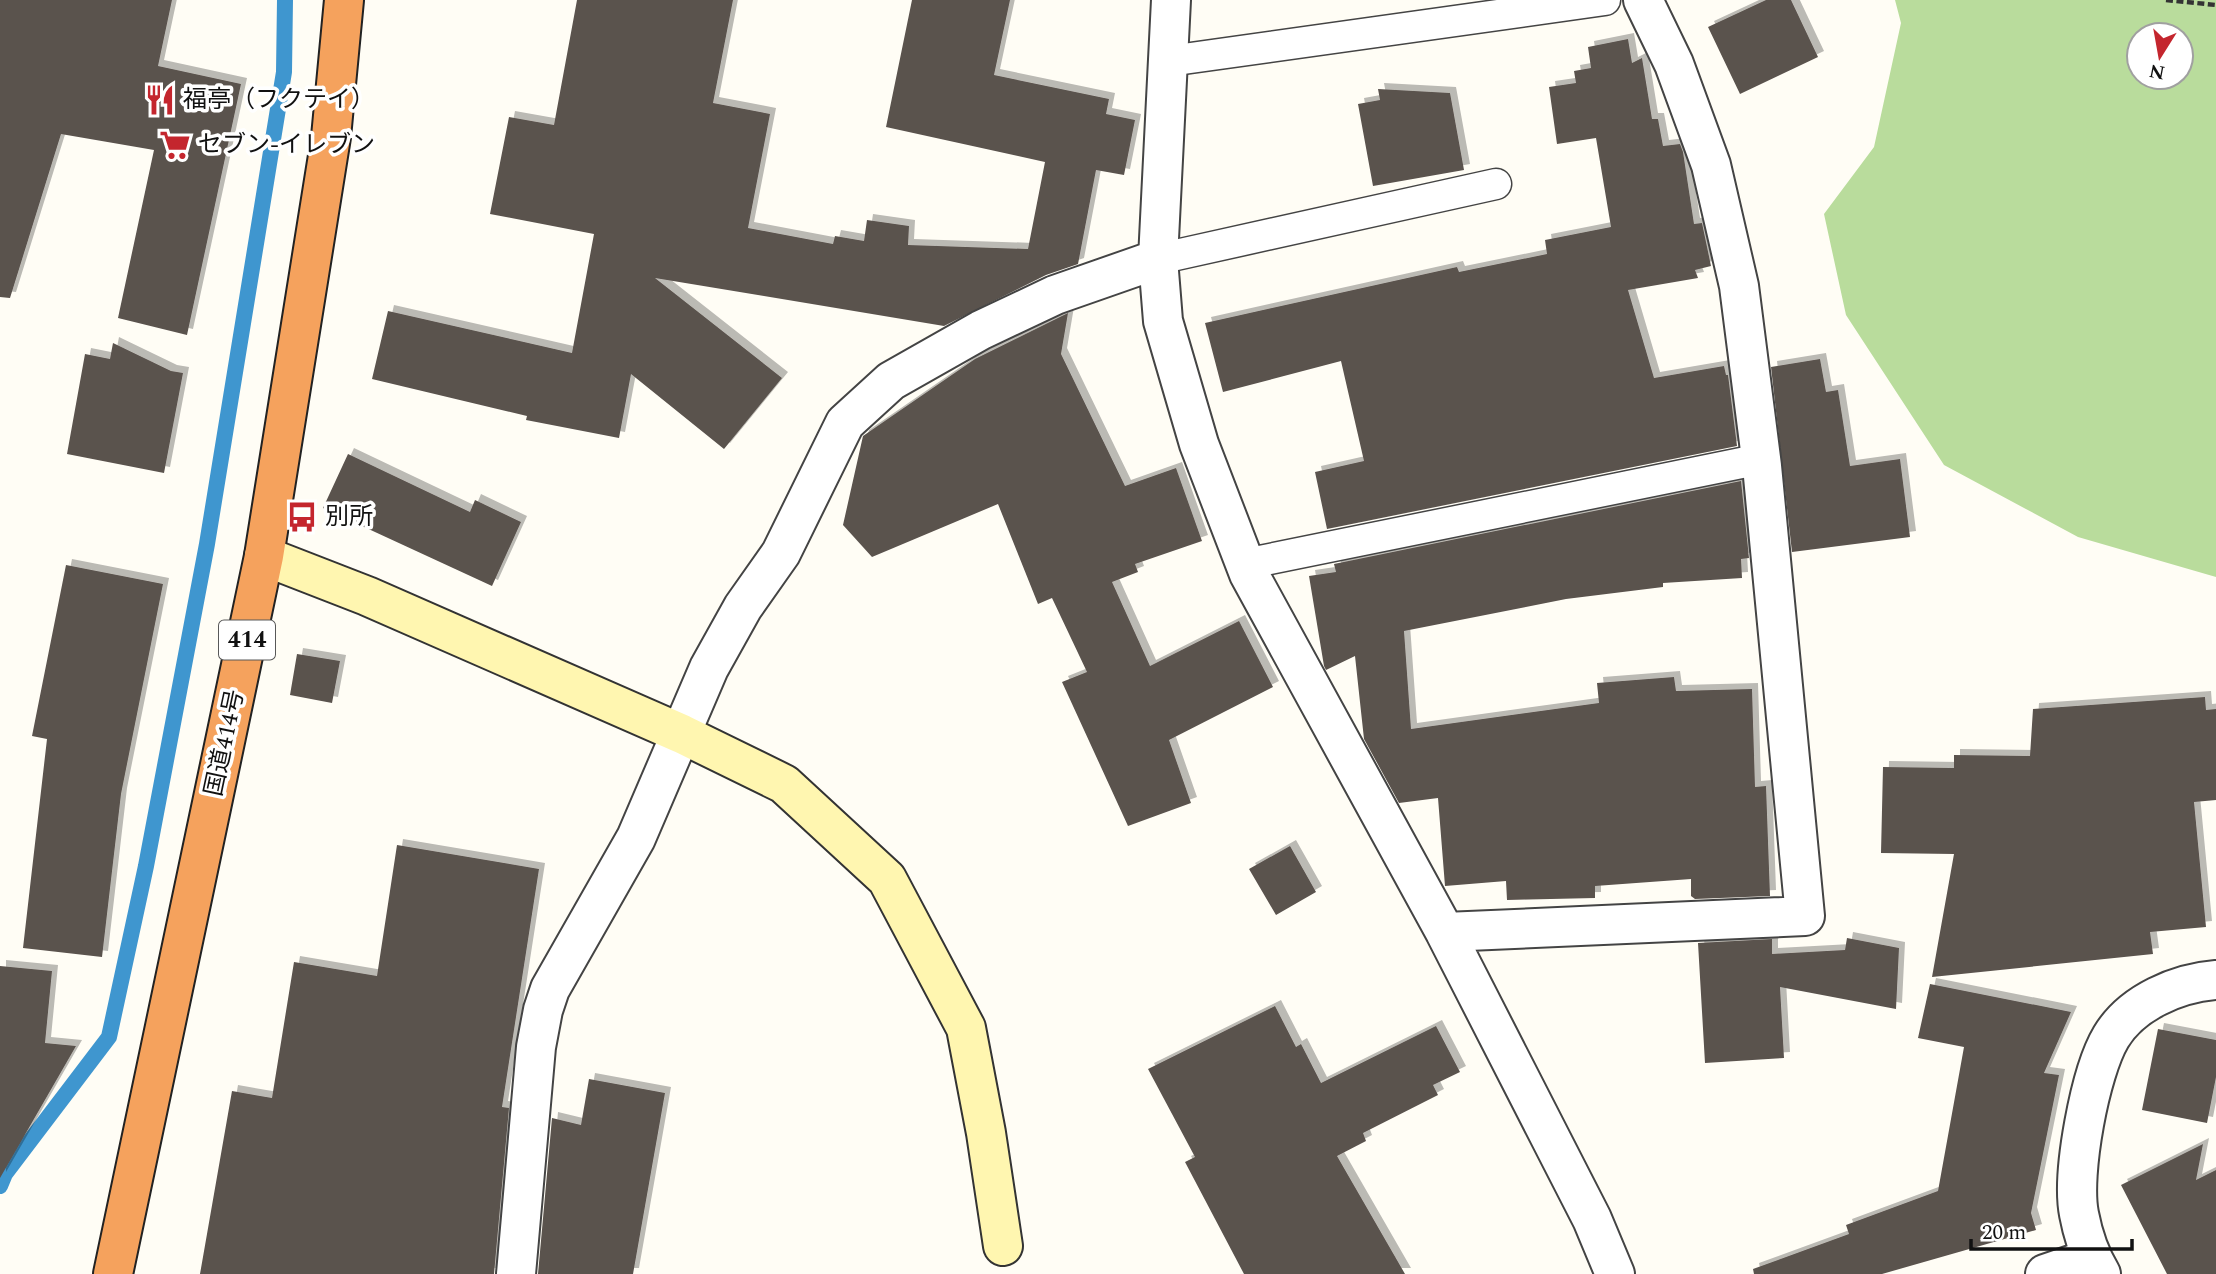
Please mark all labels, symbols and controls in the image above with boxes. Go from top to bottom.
north arrow [2125,21,2195,91]
text: N [2147,56,2167,87]
place label: 福亭（フクテイ） [183,82,375,118]
restaurant icon: 福亭（フクテイ） [143,83,177,117]
place label: セブン-イレブン [198,127,375,163]
supermarket icon: セブン-イレブン [158,128,192,162]
place label: 別所 [325,499,373,535]
bus stop icon: 別所 [285,500,319,534]
road number: 414 [219,620,275,660]
street label: 国道414号 [196,686,254,800]
scale bar [1971,1208,2132,1252]
text: 20 m [1982,1217,2026,1249]

